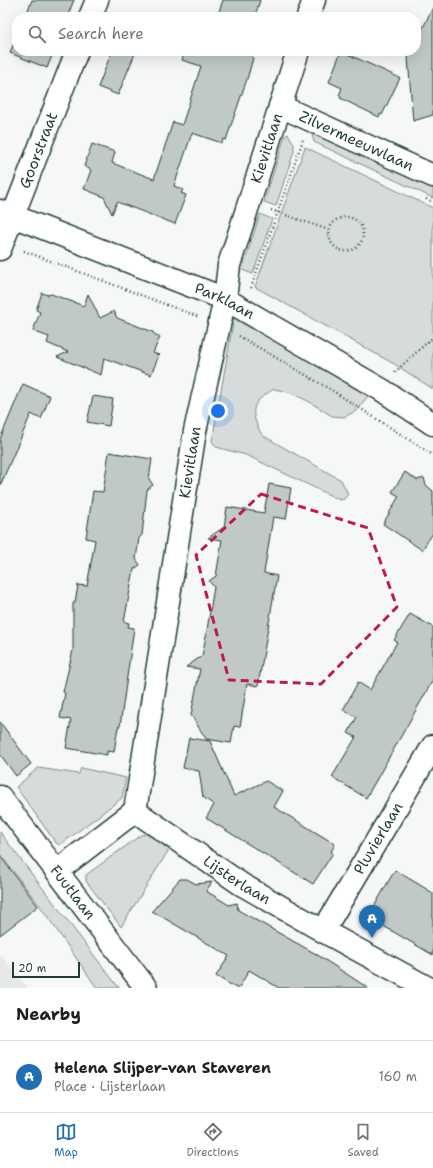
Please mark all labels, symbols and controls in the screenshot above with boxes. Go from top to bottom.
search box [12,12,421,56]
icon: search [26,23,48,45]
text: Search here [58,24,144,44]
street label: Zilvermeeuwlaan [296,106,417,176]
street label: Goorstraat [15,109,62,191]
street label: Kievitlaan [246,111,287,186]
street label: Parklaan [192,278,258,324]
your location [208,401,228,421]
street label: Kievitlaan [175,425,206,500]
street label: Pluvierlaan [349,798,407,878]
street label: Lijsterlaan [199,851,274,909]
street label: Fuutlaan [46,861,100,924]
pin: A [359,905,385,938]
scale bar [12,960,80,979]
text: 20 m [18,961,46,976]
text: Nearby [16,1003,81,1025]
text: Helena Slijper-van Staveren [54,1058,271,1078]
text: A [24,1068,34,1085]
text: 160 m [379,1068,417,1085]
text: Place · Lijsterlaan [54,1078,166,1095]
tab: Map [54,1121,78,1160]
tab: Directions [186,1121,239,1160]
tab: Saved [347,1121,379,1160]

